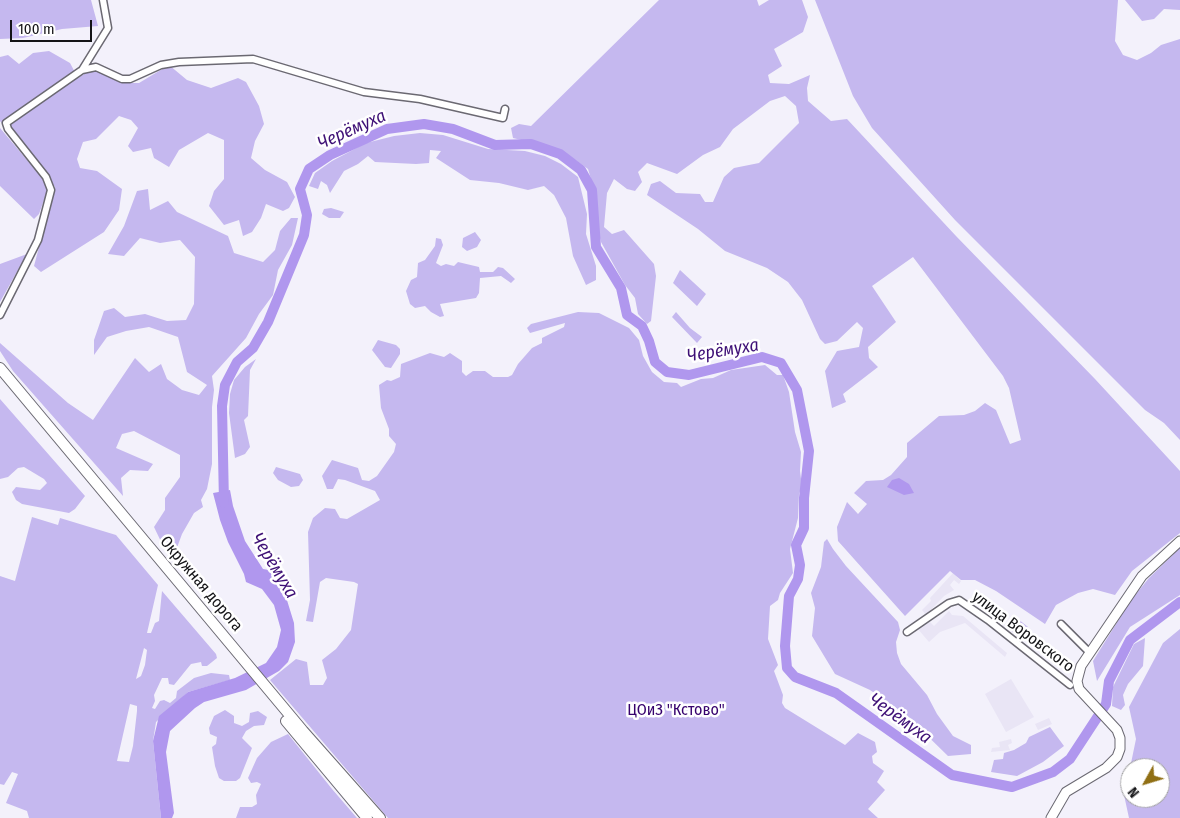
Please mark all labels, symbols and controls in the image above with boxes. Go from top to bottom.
scale bar [12,10,95,42]
text: 100 m [18,20,55,38]
water label: Черёмуха [315,105,389,155]
water label: Черёмуха [686,335,760,367]
water label: Черёмуха [246,529,302,603]
street label: Окружная дорога [156,533,246,635]
street label: улица Воровского [968,587,1078,677]
water label: Черёмуха [864,689,936,749]
park label: ЦОиЗ "Кстово" [627,701,725,721]
north arrow [1120,758,1170,808]
text: N [1124,784,1143,801]

